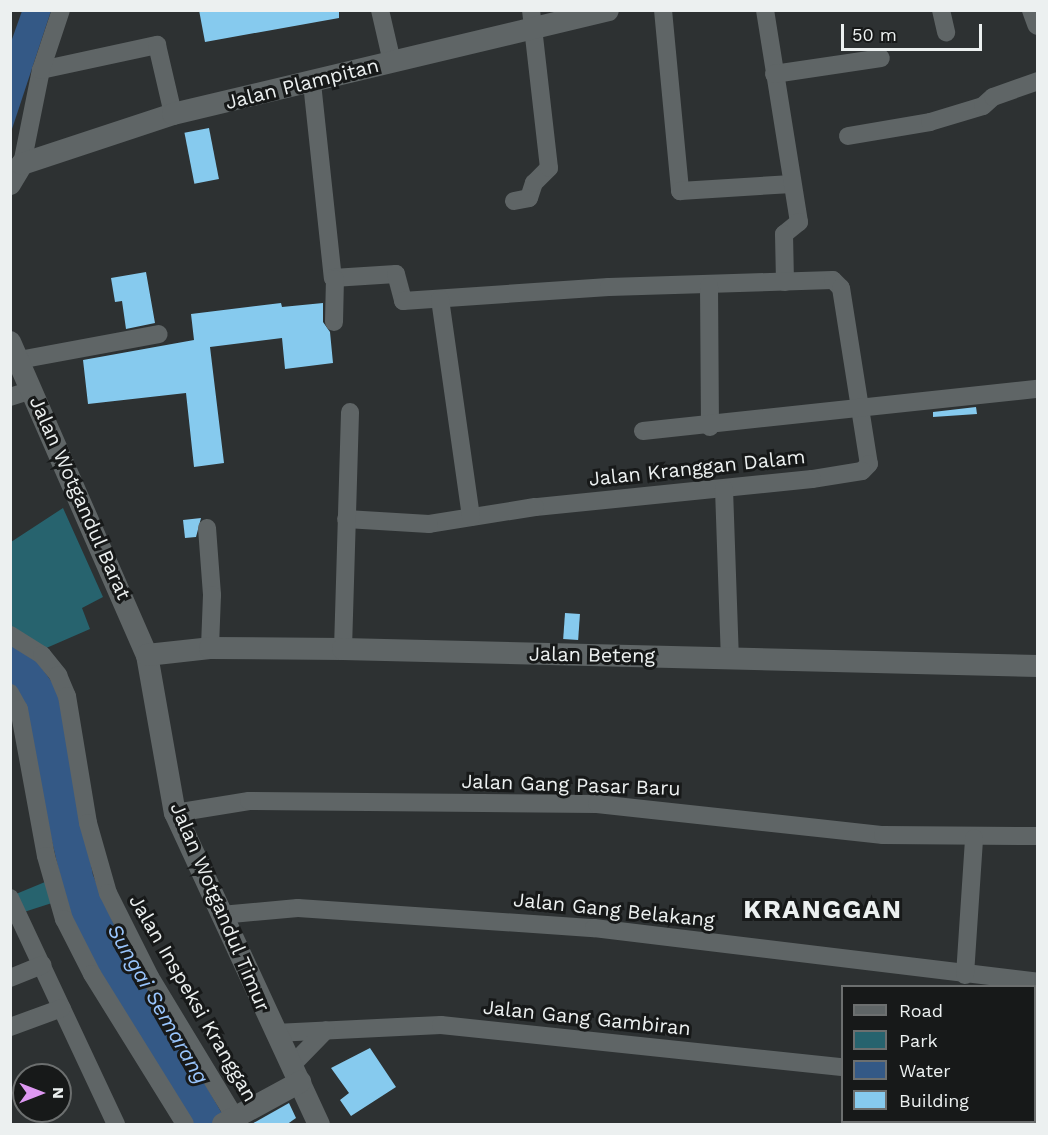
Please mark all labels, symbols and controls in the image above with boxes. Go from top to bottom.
scale bar [844,12,985,50]
text: 50 m [852,24,897,45]
street label: Jalan Plampitan [223,53,381,115]
street label: Jalan Wotgandul Barat [24,392,136,604]
street label: Jalan Kranggan Dalam [588,445,806,491]
street label: Jalan Beteng [529,642,655,668]
street label: Jalan Gang Pasar Baru [461,769,681,801]
street label: Jalan Wotgandul Timur [165,798,275,1016]
street label: Jalan Gang Belakang [512,888,716,932]
street label: Jalan Inspeksi Kranggan [124,890,262,1106]
district label: KRANGGAN [743,894,903,926]
water label: Sungai Semarang [102,919,214,1089]
legend [841,985,1036,1123]
street label: Jalan Gang Gambiran [482,995,692,1041]
text: Road [899,1000,943,1021]
text: Park [899,1030,938,1051]
text: Water [899,1060,951,1081]
north arrow [12,1063,72,1123]
text: N [49,1087,68,1099]
text: Building [899,1090,969,1111]

